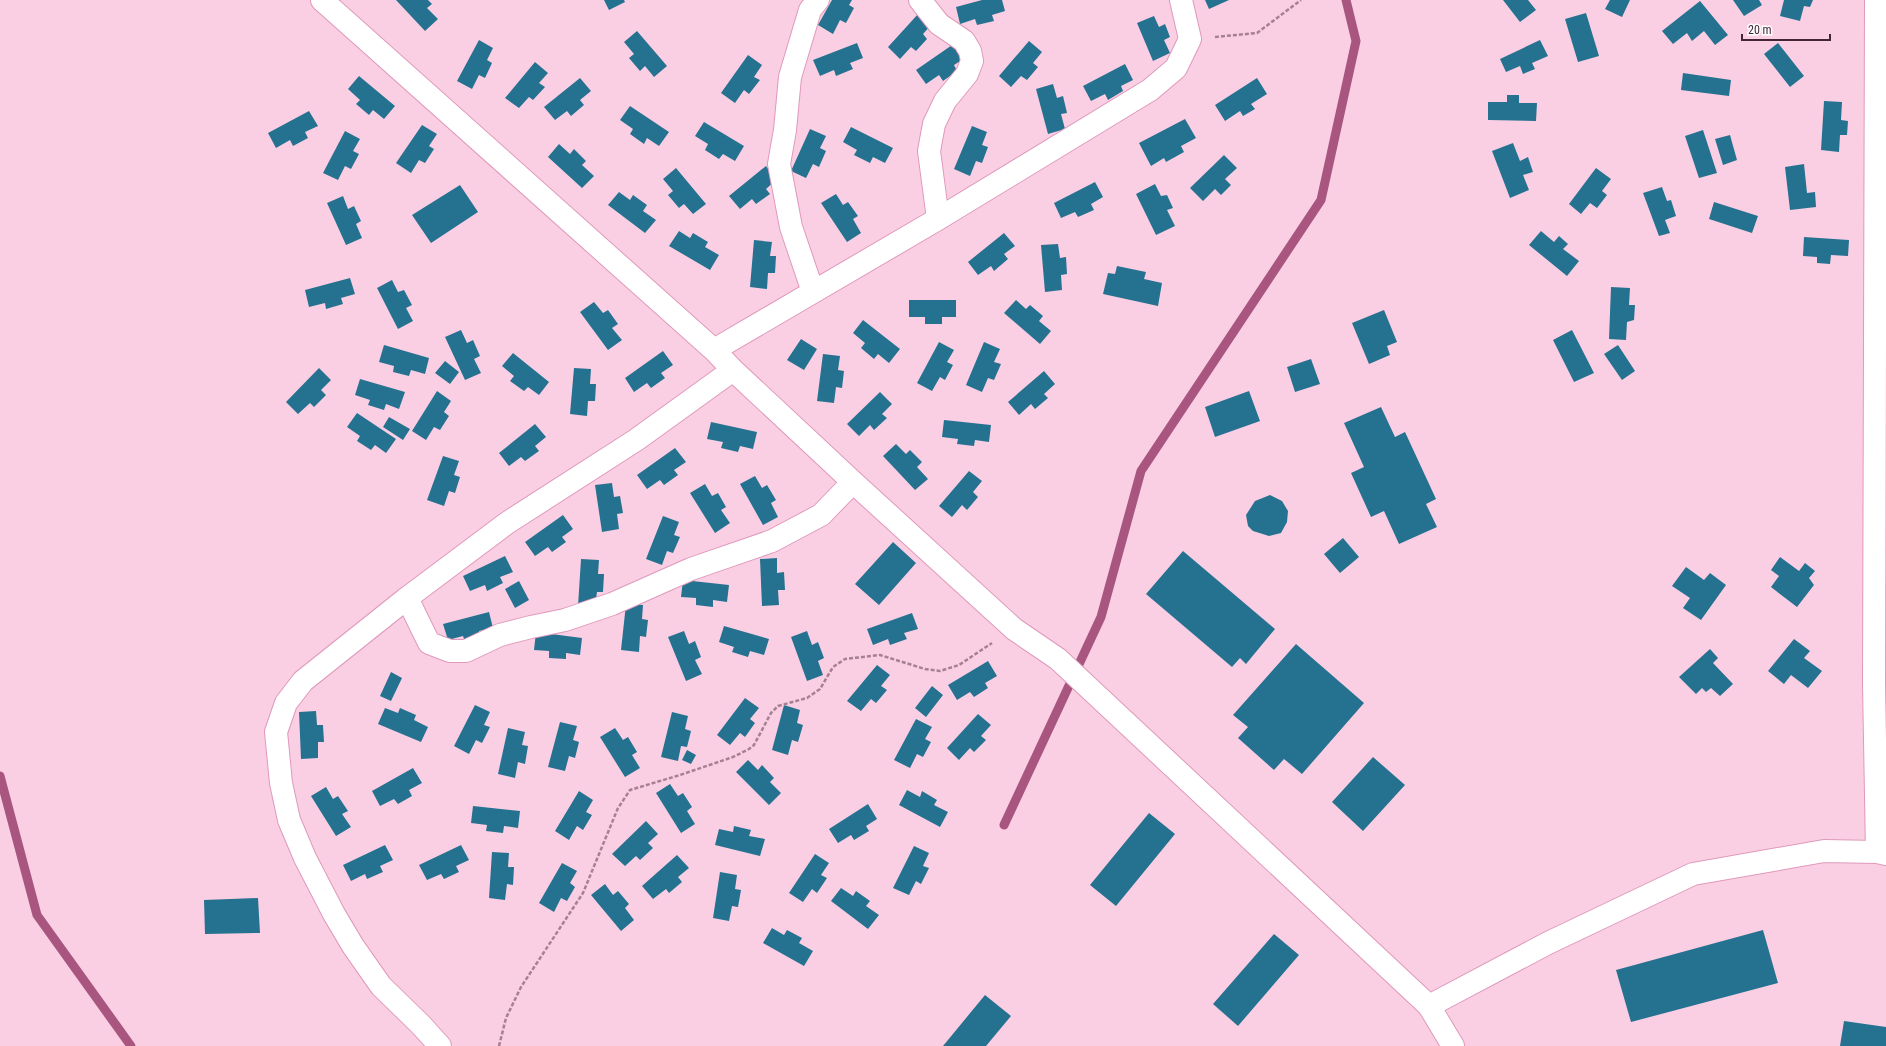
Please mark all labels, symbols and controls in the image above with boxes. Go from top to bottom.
scale bar [1742,16,1830,42]
text: 20 m [1748,23,1772,37]

